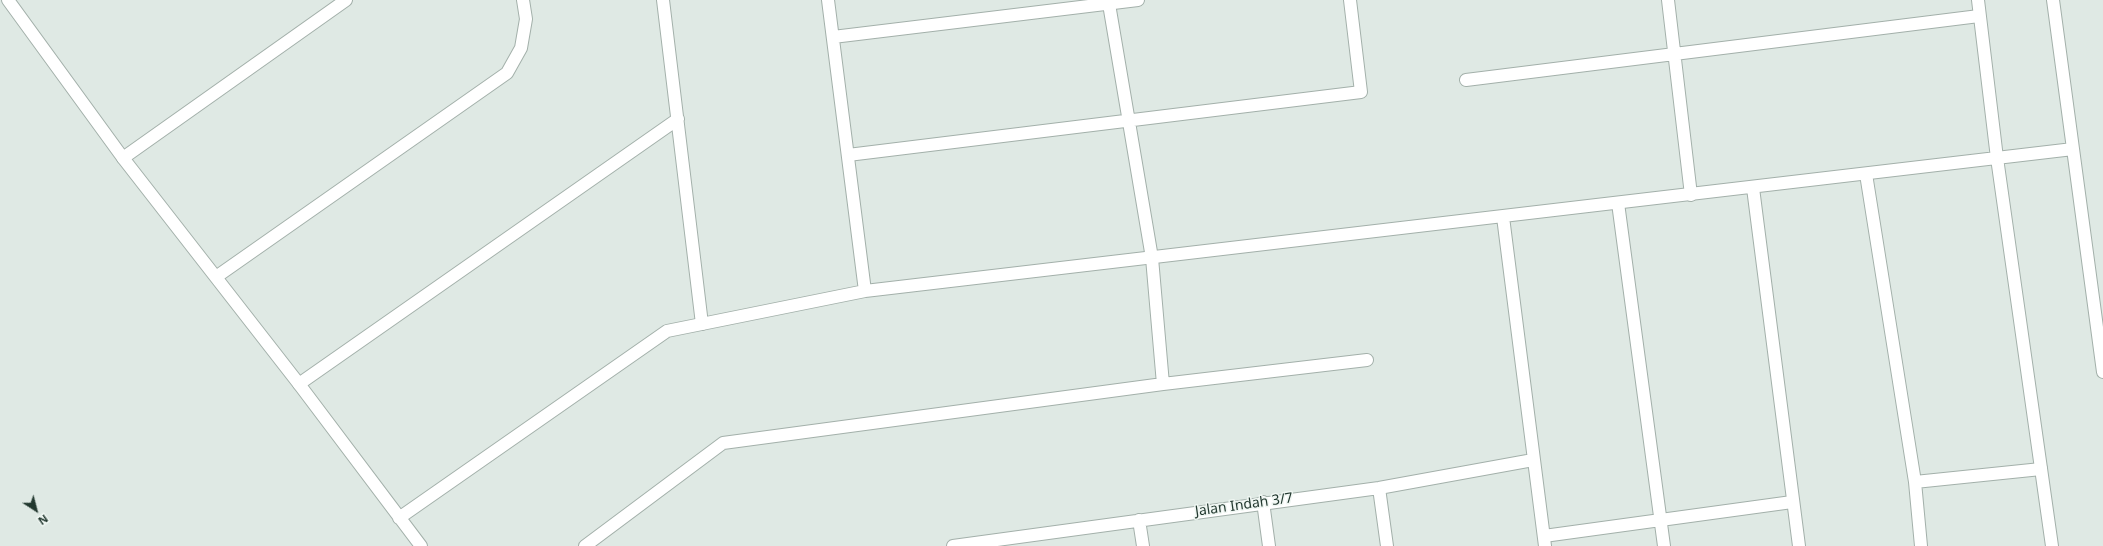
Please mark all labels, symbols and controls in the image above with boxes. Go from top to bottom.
north arrow [16,490,56,530]
street label: Jalan Indah 3/7 [1194,490,1294,520]
text: N [35,511,51,529]

